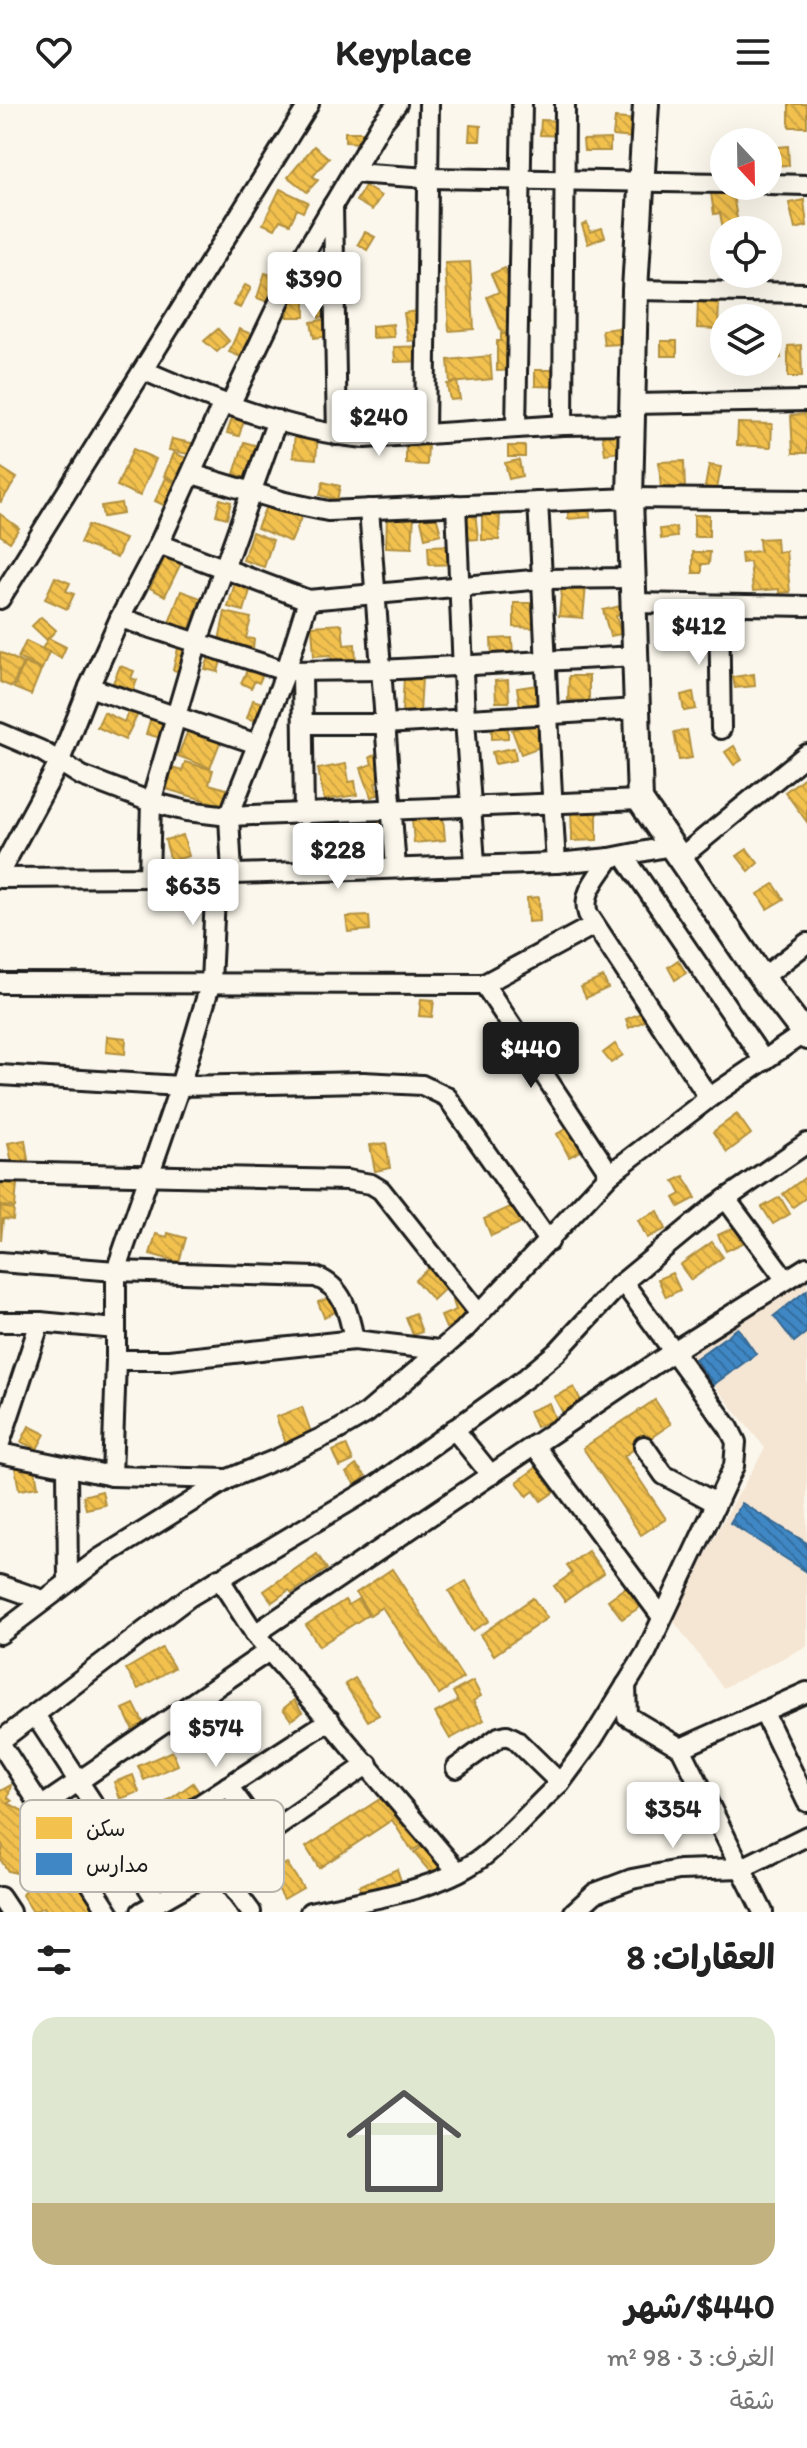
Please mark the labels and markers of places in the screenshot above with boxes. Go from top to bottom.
pin: $390 [267,252,361,320]
pin: $240 [332,390,426,458]
pin: $412 [652,599,746,667]
pin: $228 [291,823,385,891]
pin: $635 [146,859,240,927]
pin: $440 [484,1022,578,1090]
pin: $574 [169,1701,263,1769]
pin: $354 [626,1782,720,1850]

